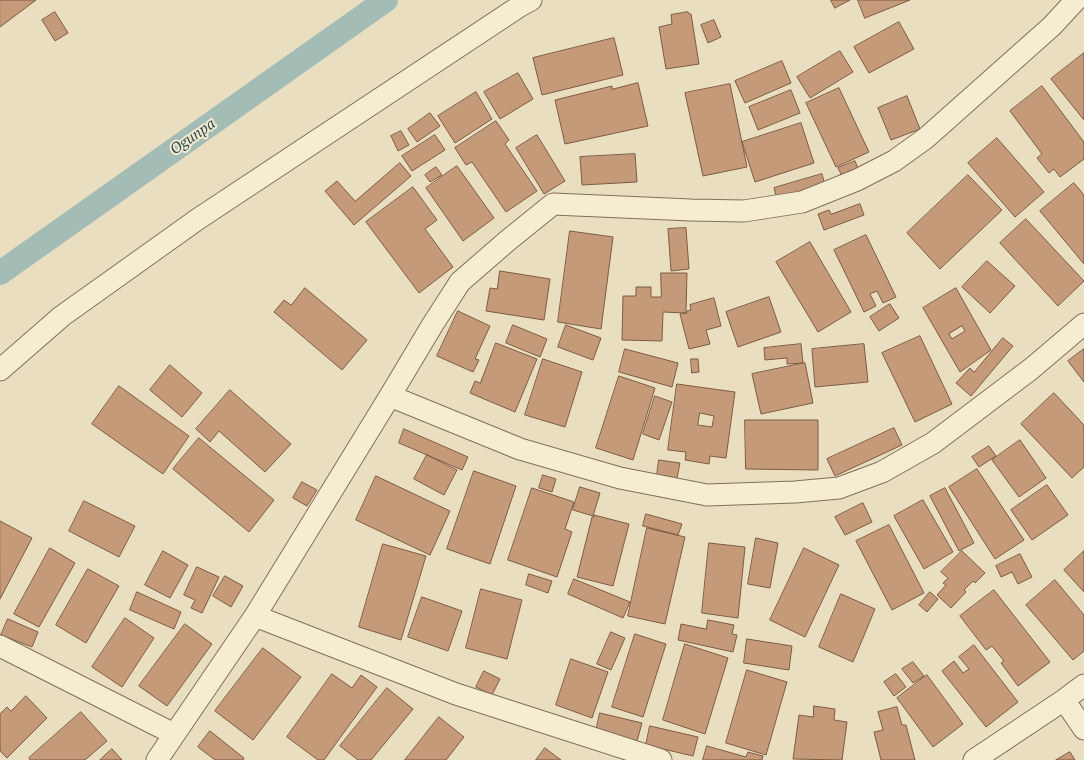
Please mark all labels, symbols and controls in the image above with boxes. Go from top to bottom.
water label: Ogunpa [167,115,219,159]

